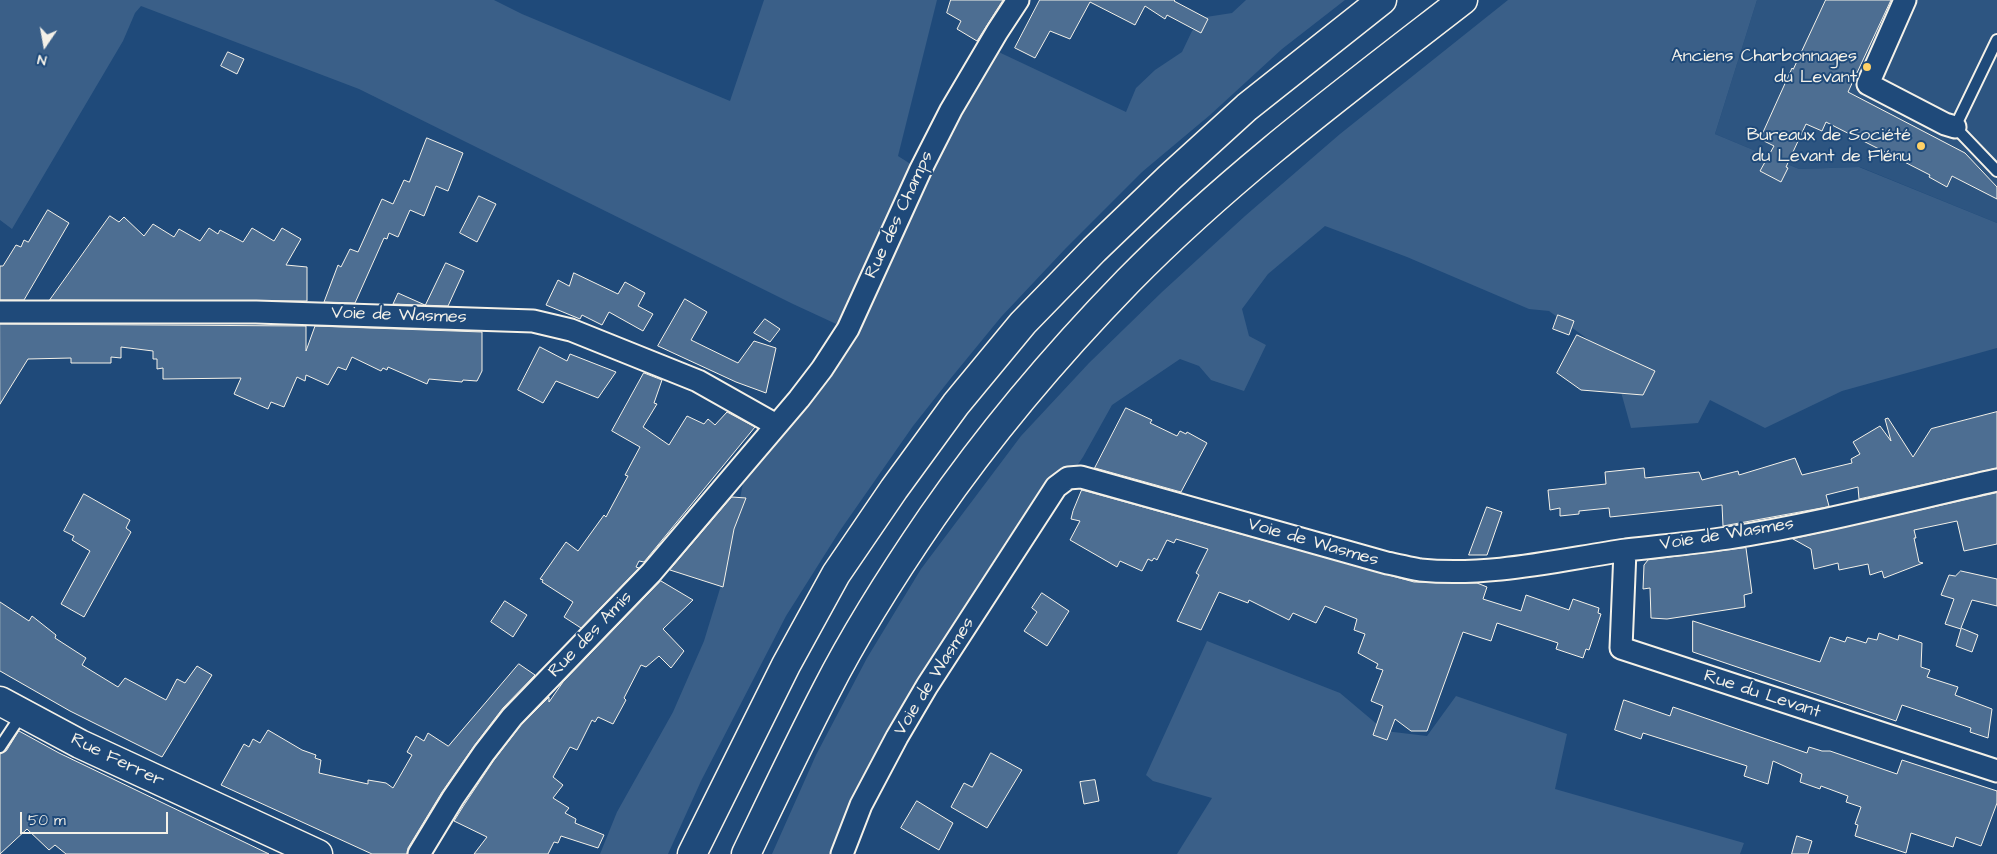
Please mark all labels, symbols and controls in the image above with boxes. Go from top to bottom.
north arrow [20,20,70,70]
place label: Anciens Charbonnages du Levant [1671,46,1857,88]
text: N [36,49,48,70]
marker: Anciens Charbonnages du Levant [1861,61,1873,73]
place label: Bureaux de Société du Levant de Flénu [1747,125,1911,168]
marker: Bureaux de Société du Levant de Flénu [1915,140,1927,152]
street label: Rue des Champs [861,148,939,282]
street label: Voie de Wasmes [331,303,467,329]
street label: Voie de Wasmes [1245,514,1381,572]
street label: Voie de Wasmes [1659,514,1795,556]
street label: Rue des Amis [545,587,637,683]
street label: Voie de Wasmes [890,614,980,740]
street label: Rue du Levant [1701,666,1823,724]
street label: Rue Ferrer [67,729,167,793]
scale bar [22,802,170,834]
text: 50 m [28,810,66,831]

